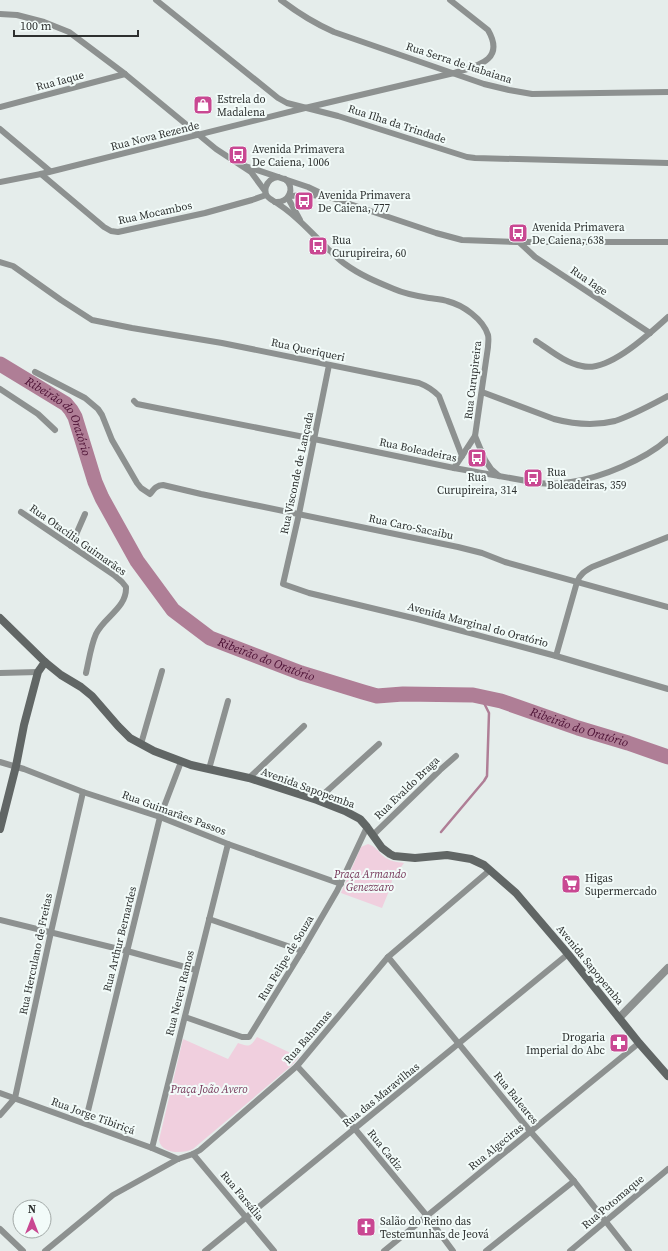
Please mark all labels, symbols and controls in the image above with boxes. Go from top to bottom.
scale bar [14,12,138,38]
text: 100 m [20,18,52,34]
street label: Rua Serra de Itabaiana [404,39,514,87]
street label: Rua Iaque [34,67,86,95]
place label: Estrela do Madalena [217,92,266,120]
shop icon: Estrela do Madalena [192,94,214,116]
street label: Rua Ilha da Trindade [346,101,448,147]
street label: Rua Nova Rezende [109,118,201,154]
place label: Avenida Primavera De Caiena, 1006 [252,142,345,170]
bus stop icon: Avenida Primavera De Caiena, 1006 [227,144,249,166]
place label: Avenida Primavera De Caiena, 777 [318,188,411,216]
bus stop icon: Avenida Primavera De Caiena, 777 [293,190,315,212]
street label: Rua Mocambos [117,198,194,228]
place label: Avenida Primavera De Caiena, 638 [532,220,625,248]
bus stop icon: Avenida Primavera De Caiena, 638 [507,222,529,244]
place label: Rua Curupireira, 60 [332,233,407,261]
bus stop icon: Rua Curupireira, 60 [307,235,329,257]
street label: Rua Iage [567,263,611,299]
street label: Rua Queriqueri [270,335,346,365]
street label: Rua Curupireira [461,339,485,420]
water label: Ribeirão do Oratório [21,373,95,458]
street label: Rua Visconde de Lançada [277,410,317,536]
street label: Rua Boleadeiras [378,434,458,466]
bus stop icon: Rua Curupireira, 314 [466,447,488,469]
place label: Rua Boleadeiras, 359 [547,465,626,493]
bus stop icon: Rua Boleadeiras, 359 [522,467,544,489]
place label: Rua Curupireira, 314 [437,470,517,498]
street label: Rua Otacília Guimarães [27,501,130,579]
street label: Rua Caro-Sacaibu [367,511,455,543]
street label: Avenida Marginal do Oratório [406,599,550,651]
water label: Ribeirão do Oratório [215,633,317,685]
water label: Ribeirão do Oratório [527,703,630,751]
street label: Rua Evaldo Braga [371,753,443,823]
street label: Avenida Sapopemba [259,764,357,812]
street label: Rua Guimarães Passos [120,787,228,839]
park label: Praça Armando Genezzaro [333,867,407,895]
place label: Higas Supermercado [585,871,657,899]
supermarket icon: Higas Supermercado [560,873,582,895]
street label: Rua Arthur Bernardes [100,885,140,993]
street label: Rua Herculano de Freitas [16,892,56,1016]
street label: Rua Felipe de Souza [255,912,318,1003]
street label: Avenida Sapopemba [553,922,627,1009]
street label: Rua Nereu Ramos [162,948,198,1037]
street label: Rua Bahamas [281,1007,336,1067]
place label: Drogaria Imperial do Abc [526,1030,606,1058]
pharmacy icon: Drogaria Imperial do Abc [608,1032,630,1054]
street label: Rua das Maravilhas [339,1059,423,1131]
street label: Rua Baleares [490,1069,542,1128]
park label: Praça João Avero [169,1082,248,1097]
street label: Rua Jorge Tibiriçá [49,1094,137,1138]
street label: Rua Algeciras [465,1120,527,1174]
street label: Rua Cadiz [364,1126,406,1174]
street label: Rua Farsália [217,1168,267,1224]
street label: Rua Potomaque [579,1171,648,1232]
north arrow [12,1199,52,1239]
text: N [28,1202,36,1217]
place label: Salão do Reino das Testemunhas de Jeová [380,1214,489,1242]
church icon: Salão do Reino das Testemunhas de Jeová [355,1216,377,1238]

